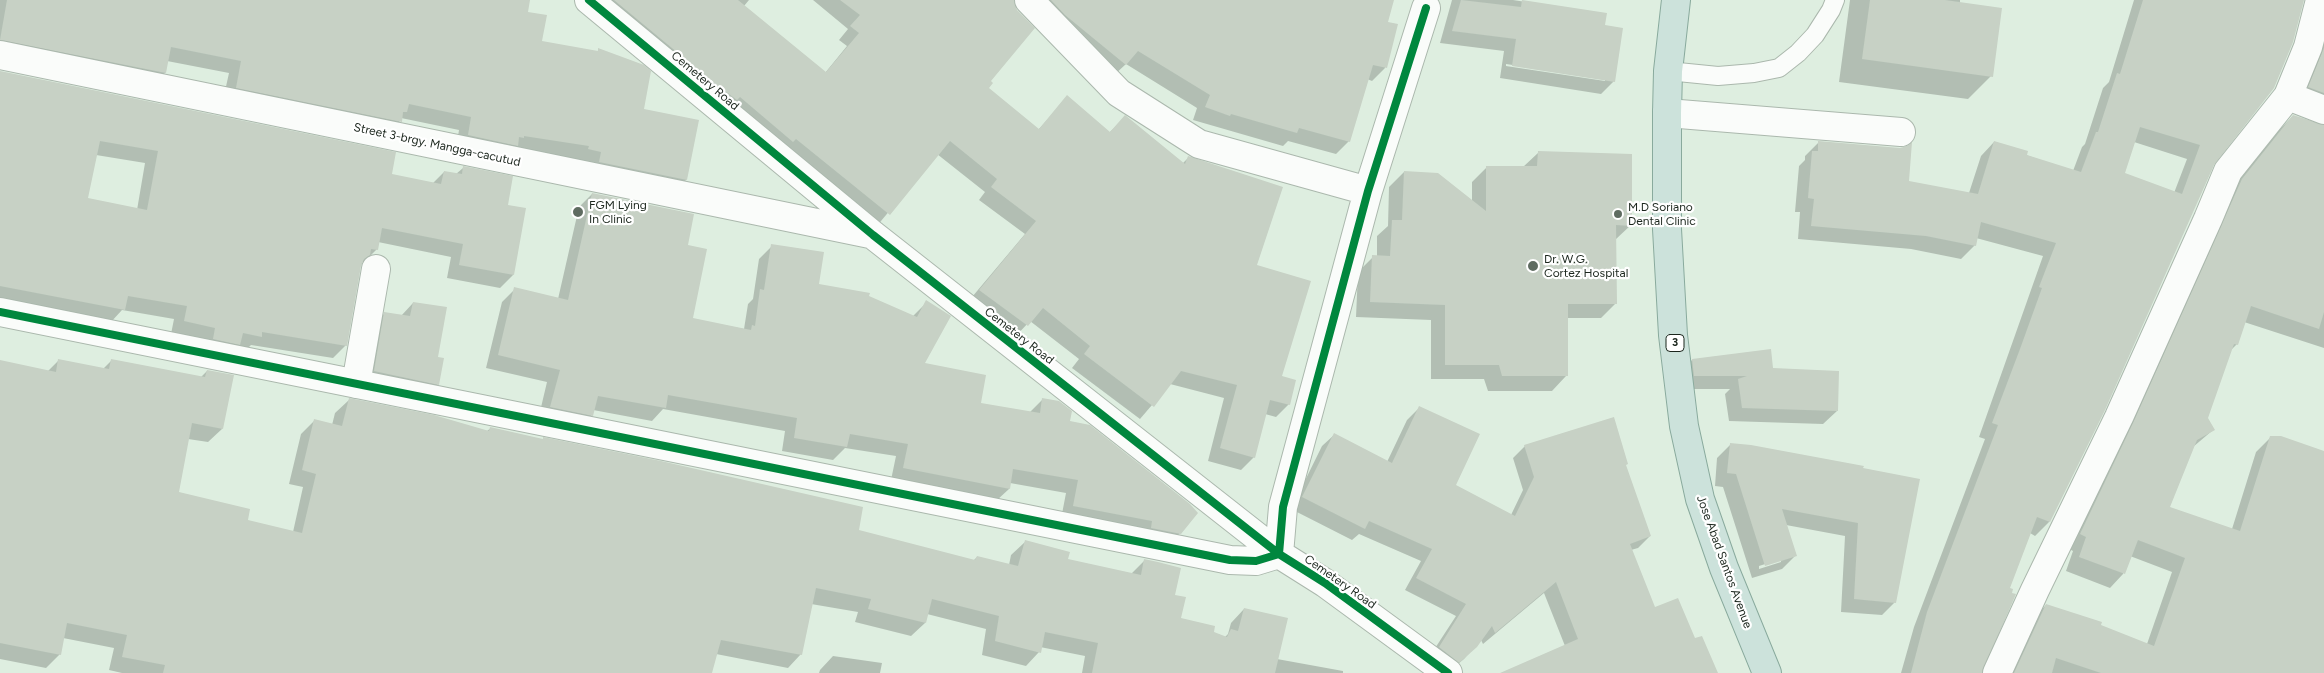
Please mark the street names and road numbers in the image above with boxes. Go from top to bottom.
street label: Cemetery Road [668,48,742,114]
street label: Street 3-brgy. Mangga-cacutud [352,120,522,170]
street label: Cemetery Road [981,304,1057,368]
road number: 3 [1666,334,1684,352]
street label: Jose Abad Santos Avenue [1693,494,1755,630]
street label: Cemetery Road [1301,552,1379,612]

